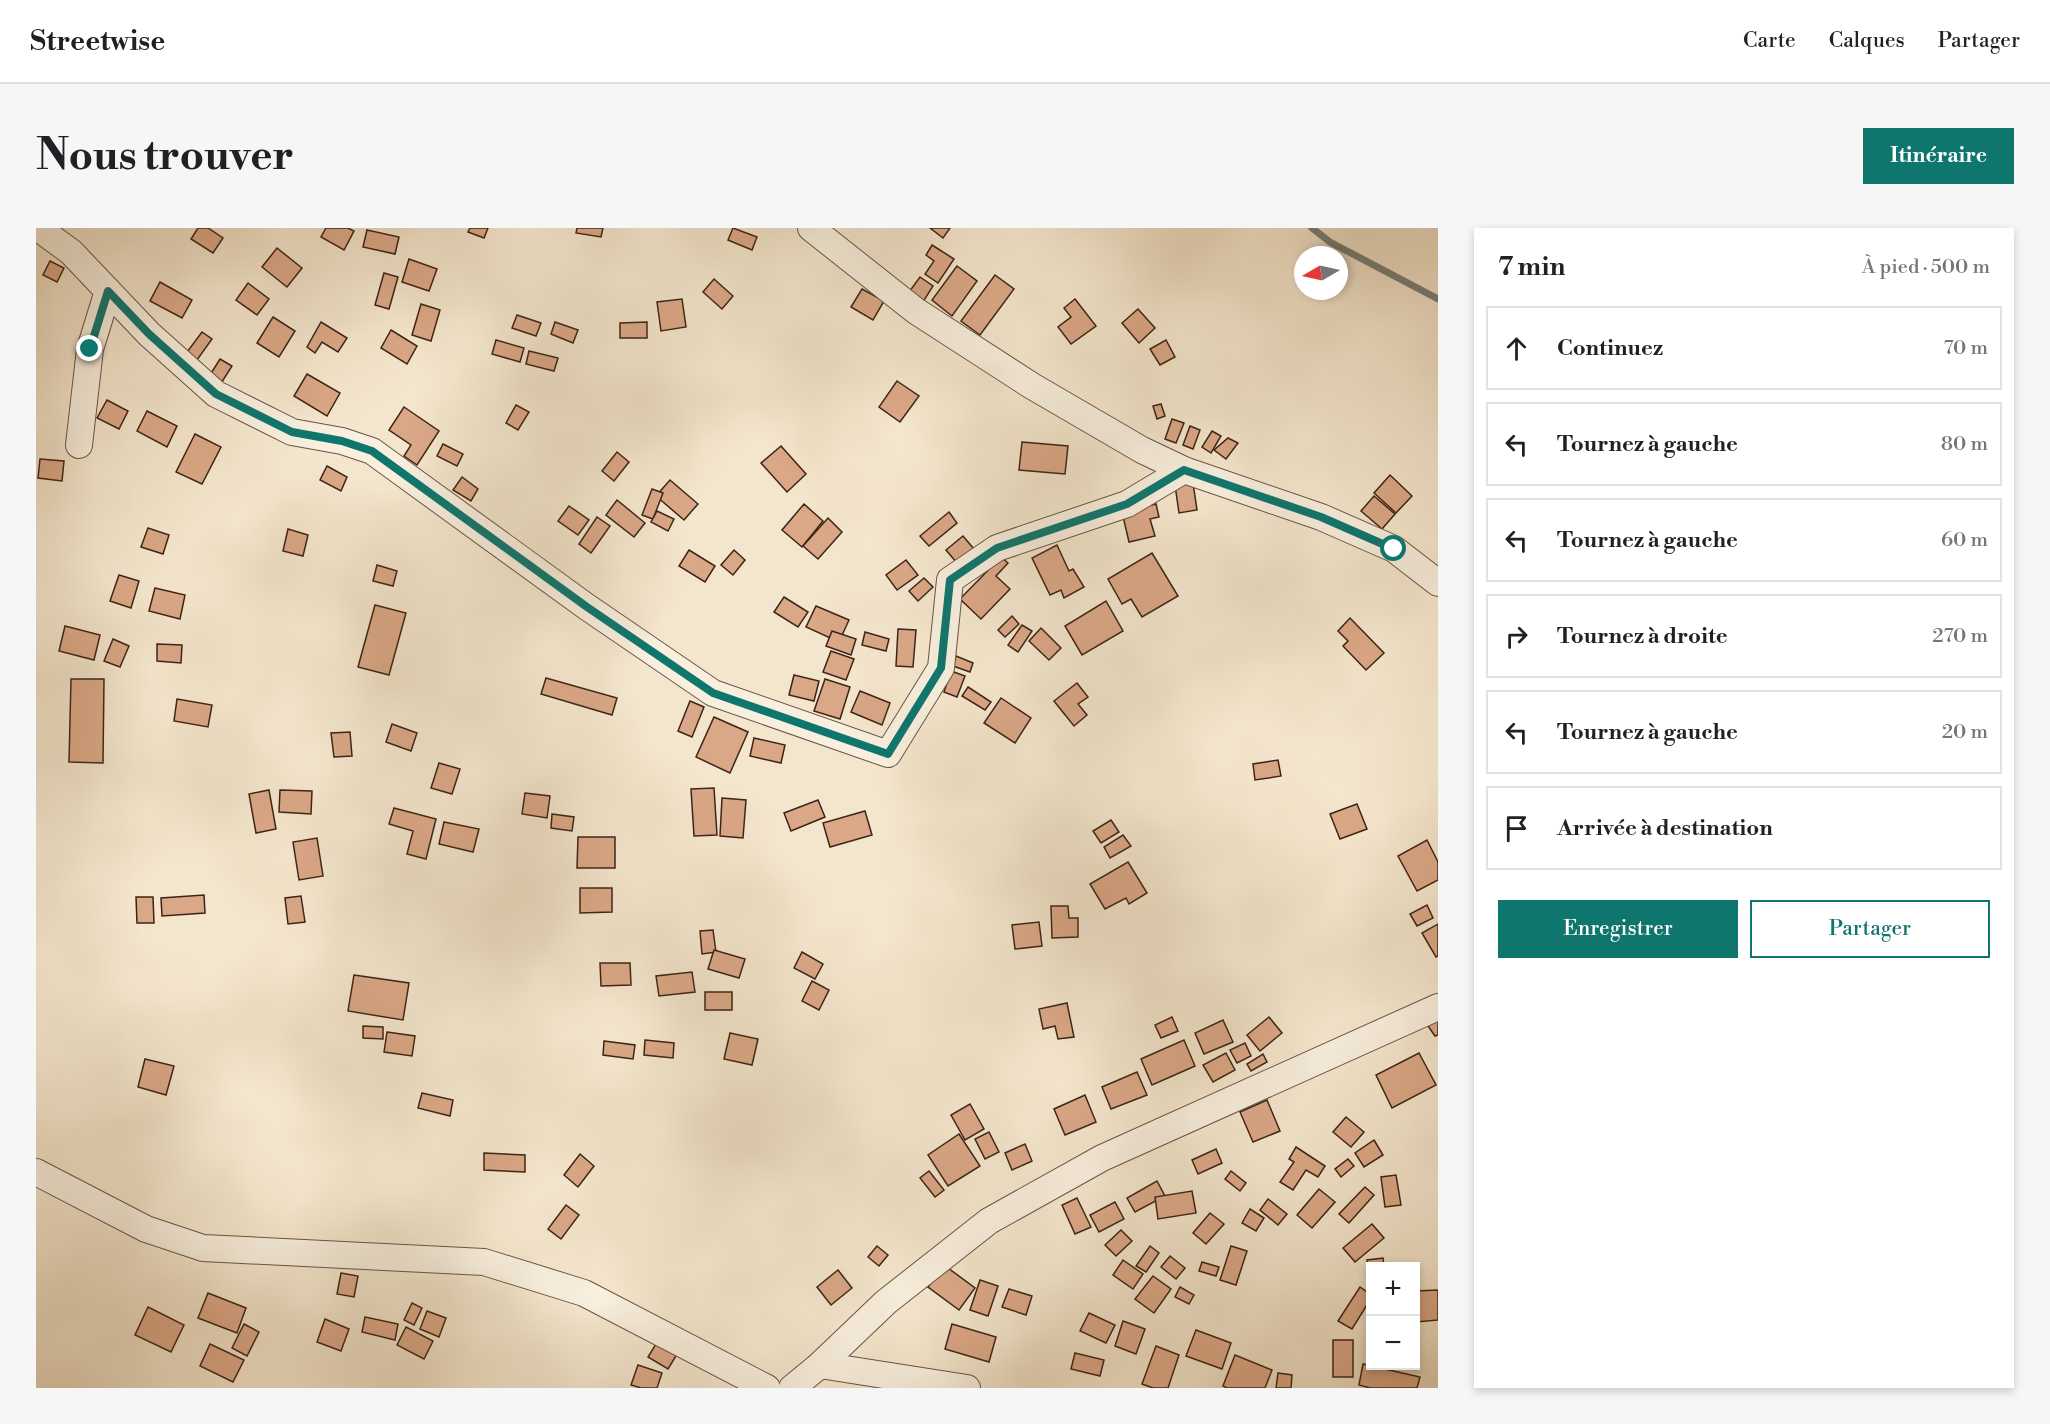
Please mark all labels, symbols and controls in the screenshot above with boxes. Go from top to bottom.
text: Streetwise [30,24,165,59]
text: Carte [1743,28,1796,54]
text: Calques [1829,28,1905,54]
text: Partager [1938,28,2020,54]
button: Itinéraire [1863,128,2014,184]
text: Nous trouver [36,130,294,183]
north arrow [1294,246,1348,300]
text: 7 min [1498,251,1565,283]
text: À pied · 500 m [1862,255,1990,280]
icon: ahead [1500,332,1533,365]
route end [76,335,102,361]
text: Continuez [1557,335,1663,362]
text: 70 m [1944,336,1988,361]
icon: left [1500,428,1533,461]
text: Tournez à gauche [1557,431,1738,458]
text: 80 m [1941,432,1988,457]
icon: left [1500,524,1533,557]
text: Tournez à gauche [1557,527,1738,554]
text: 60 m [1941,528,1988,553]
route start [1380,535,1406,561]
icon: right [1500,620,1533,653]
text: Tournez à droite [1557,623,1728,650]
text: 270 m [1932,624,1988,649]
icon: left [1500,716,1533,749]
text: Tournez à gauche [1557,719,1738,746]
text: 20 m [1942,720,1988,745]
icon: arrive [1500,812,1533,845]
text: Arrivée à destination [1557,815,1773,842]
button: Enregistrer [1498,900,1738,958]
button: Partager [1750,900,1990,958]
map controls [1366,1262,1420,1370]
button: + [1366,1262,1420,1316]
button: − [1366,1316,1420,1370]

